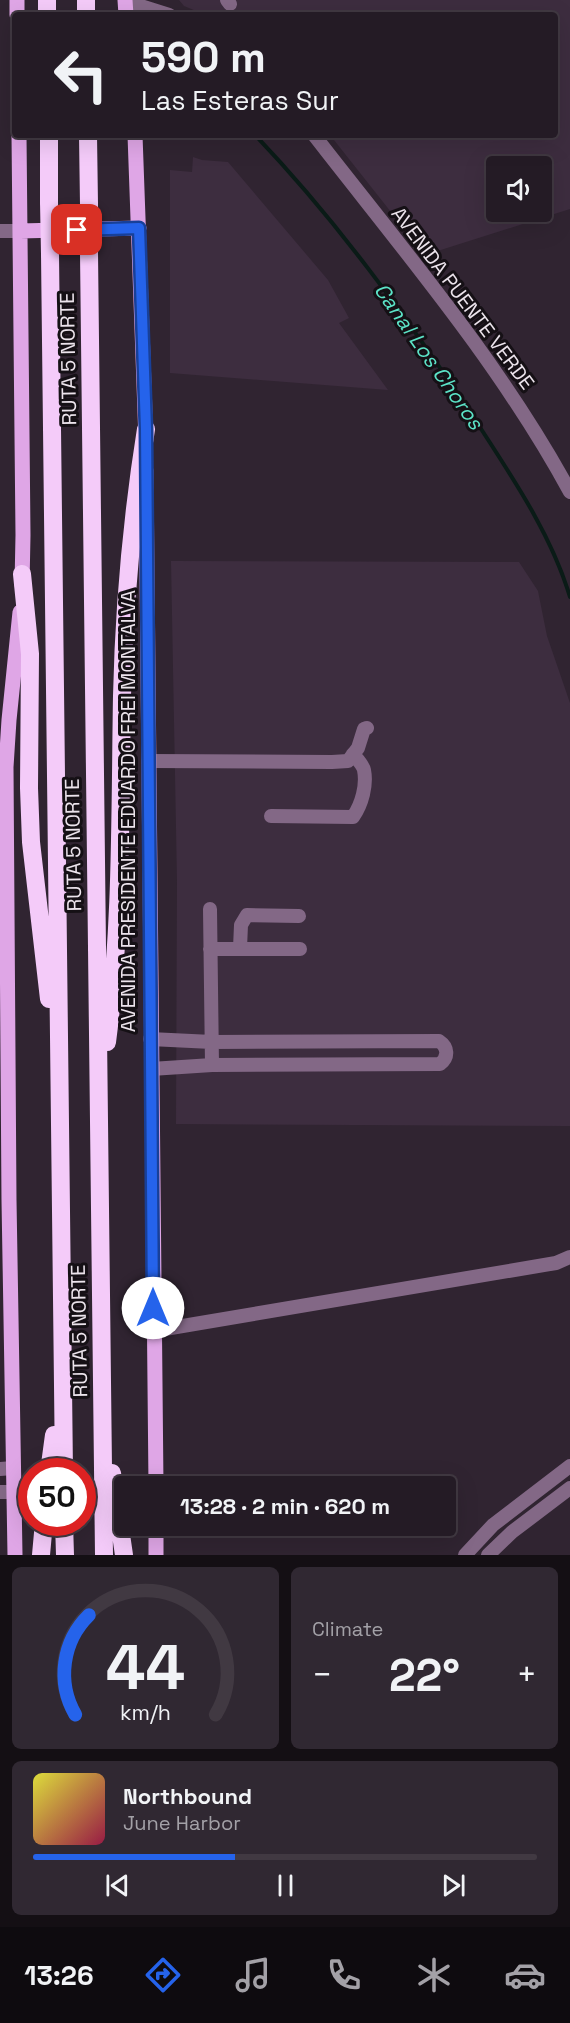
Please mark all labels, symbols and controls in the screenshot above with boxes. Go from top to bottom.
text: 590 m [141,31,266,84]
icon: left [42,36,120,114]
text: Las Esteras Sur [141,83,339,118]
map controls [486,156,552,222]
button: sound [486,156,552,222]
street label: AVENIDA PUENTE VERDE [386,201,540,395]
pin [51,204,102,255]
icon: arrive [60,213,93,246]
water label: Canal Los Choros [368,277,490,435]
street label: RUTA 5 NORTE [54,292,82,426]
street label: AVENIDA PRESIDENTE EDUARDO FREI MONTALVA [115,589,141,1032]
street label: RUTA 5 NORTE [59,778,87,912]
street label: RUTA 5 NORTE [65,1264,93,1398]
position arrow [121,1276,185,1340]
speed limit sign: 50 [18,1458,96,1536]
text: 13:28 · 2 min · 620 m [180,1492,390,1520]
text: Climate [312,1616,383,1642]
text: 44 [106,1628,185,1707]
text: 22° [389,1647,460,1704]
text: − [312,1654,332,1696]
text: + [517,1654,537,1696]
text: km/h [120,1699,171,1726]
text: Northbound [123,1782,252,1810]
text: June Harbor [123,1810,241,1836]
icon: previous [101,1869,134,1902]
icon: pause [269,1869,302,1902]
icon: next [437,1869,470,1902]
icon: directions [142,1954,184,1996]
icon: music [232,1954,274,1996]
icon: phone [323,1954,365,1996]
icon: climate [413,1954,455,1996]
icon: car [504,1954,546,1996]
text: 13:26 [24,1958,94,1993]

